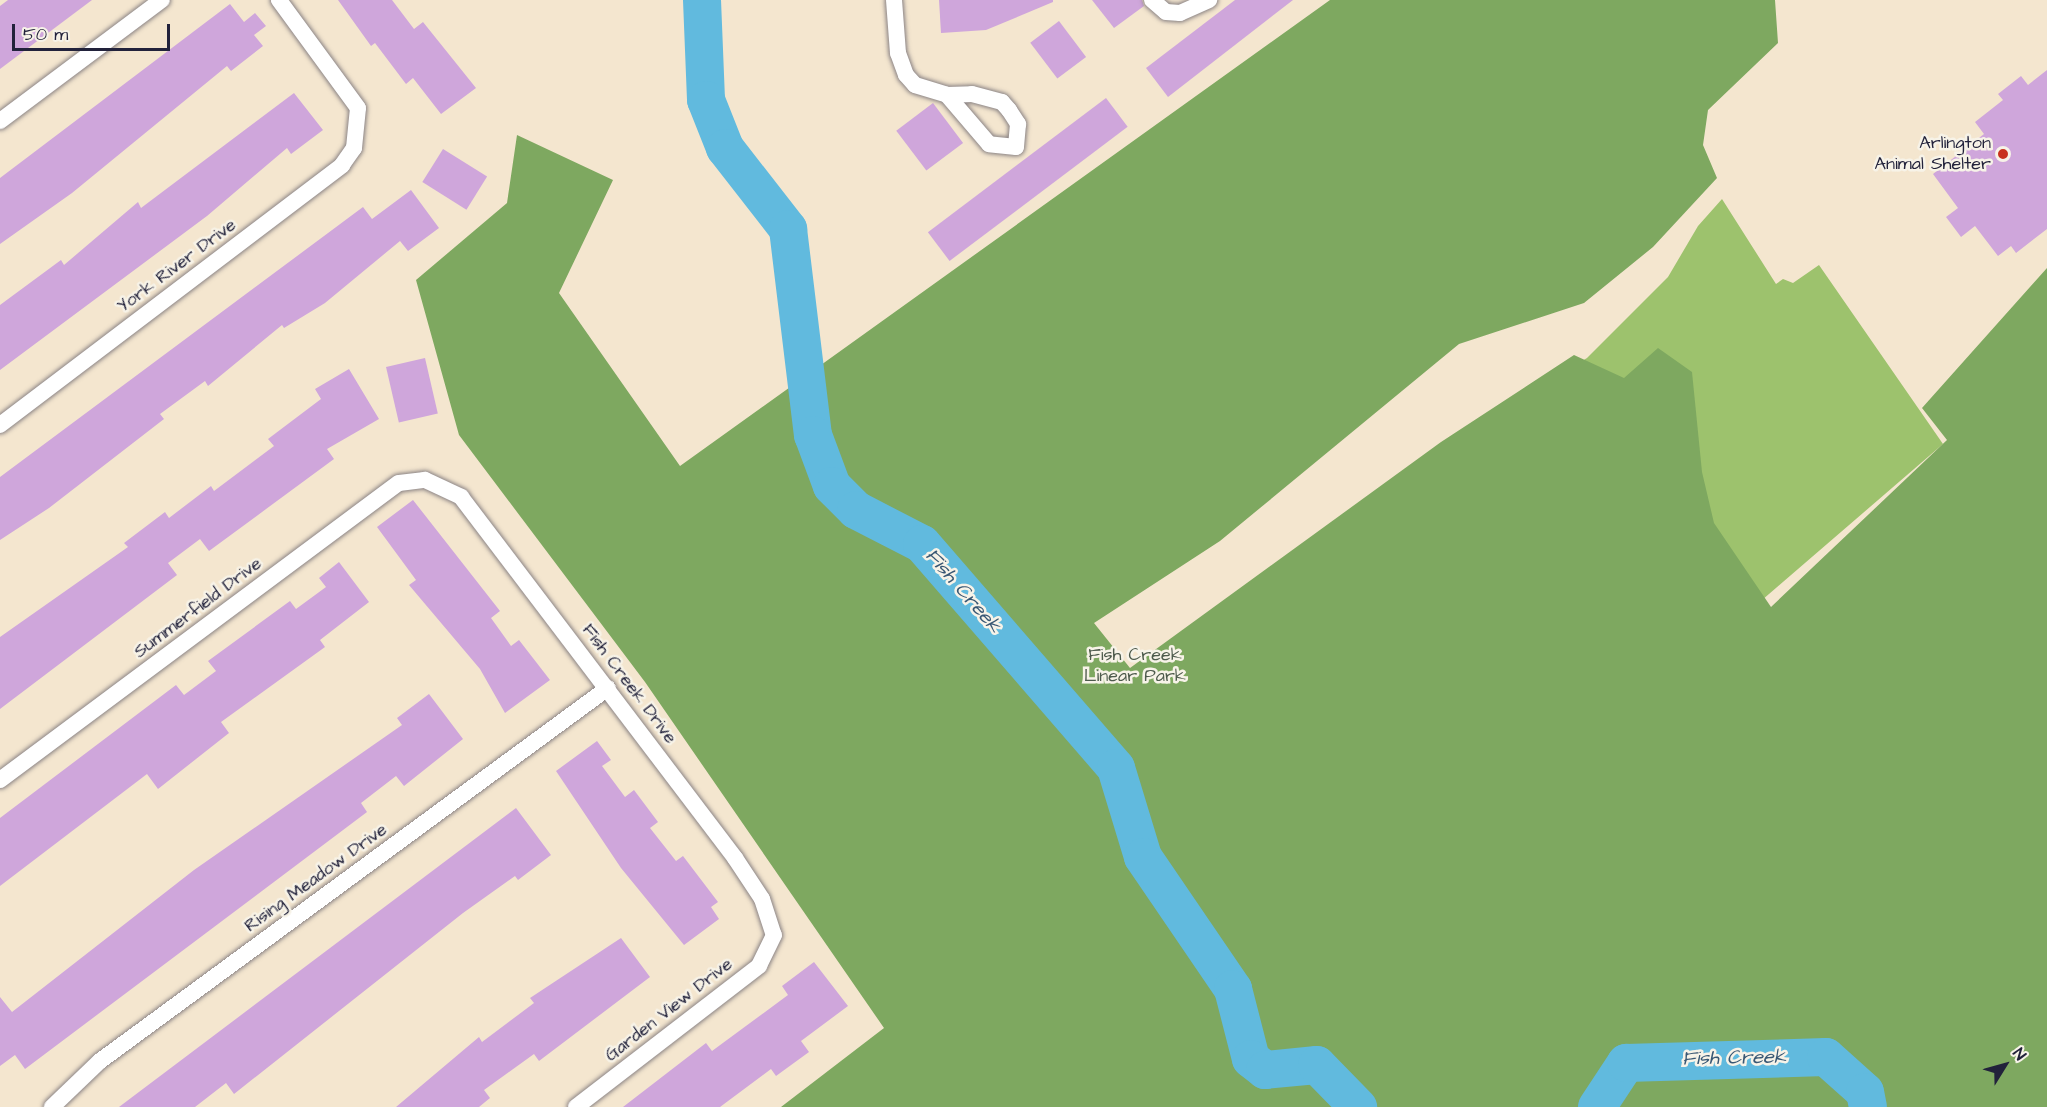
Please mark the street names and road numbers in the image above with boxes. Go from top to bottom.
street label: York River Drive [113,214,241,318]
street label: Summerfield Drive [130,553,266,663]
street label: Fish Creek Drive [577,620,681,748]
street label: Rising Meadow Drive [240,819,392,937]
street label: Garden View Drive [601,954,737,1066]

